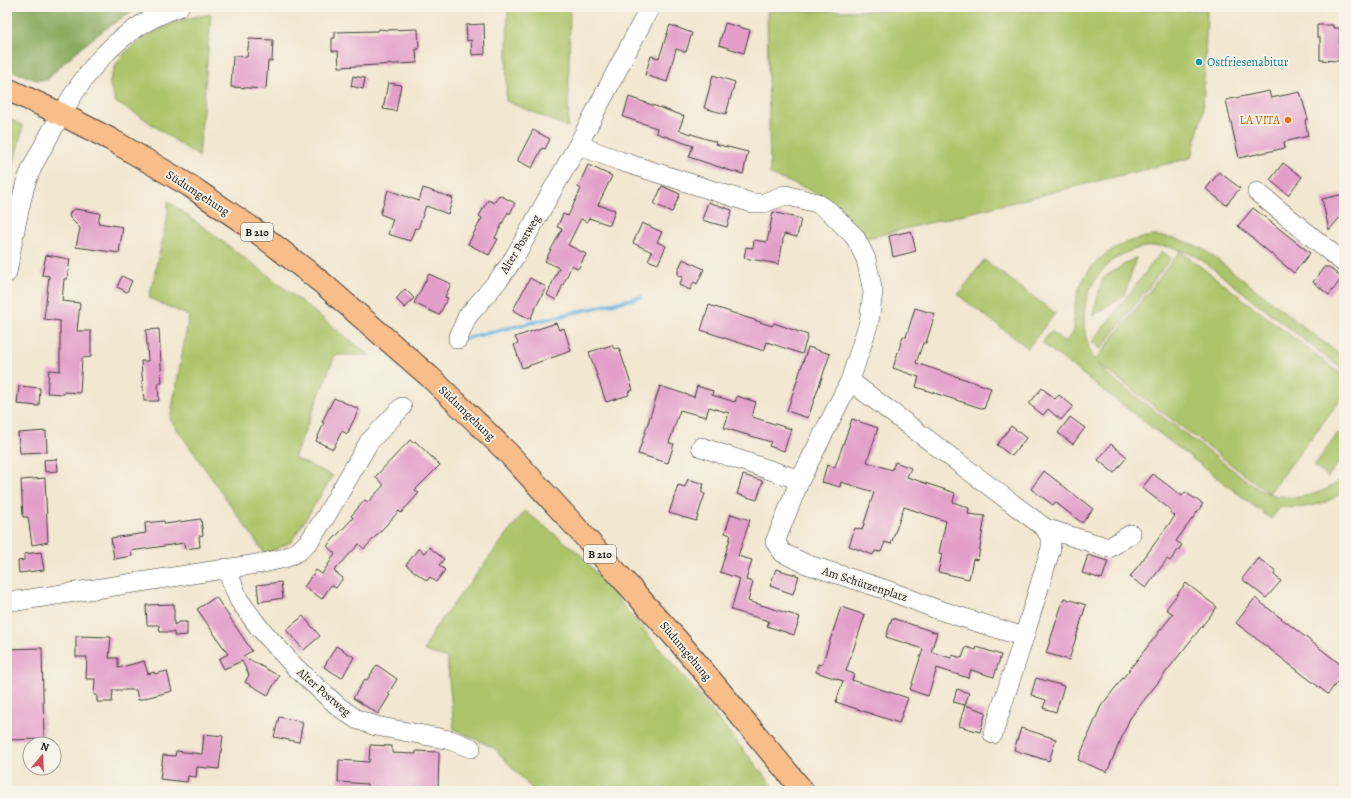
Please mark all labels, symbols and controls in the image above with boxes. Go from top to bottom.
place label: Ostfriesenabitur [1207,54,1289,70]
marker: Ostfriesenabitur [1194,57,1204,67]
place label: LA VITA [1240,112,1281,128]
marker: LA VITA [1283,115,1293,125]
street label: Südumgehung [163,167,233,219]
street label: Alter Postweg [496,211,544,277]
road number: B 210 [241,223,273,241]
street label: Südumgehung [435,382,499,444]
road number: B 210 [584,545,616,563]
street label: Am Schützenplatz [819,562,910,605]
street label: Südumgehung [657,618,715,684]
street label: Alter Postweg [293,664,354,720]
north arrow [22,736,62,776]
text: N [39,739,51,755]

